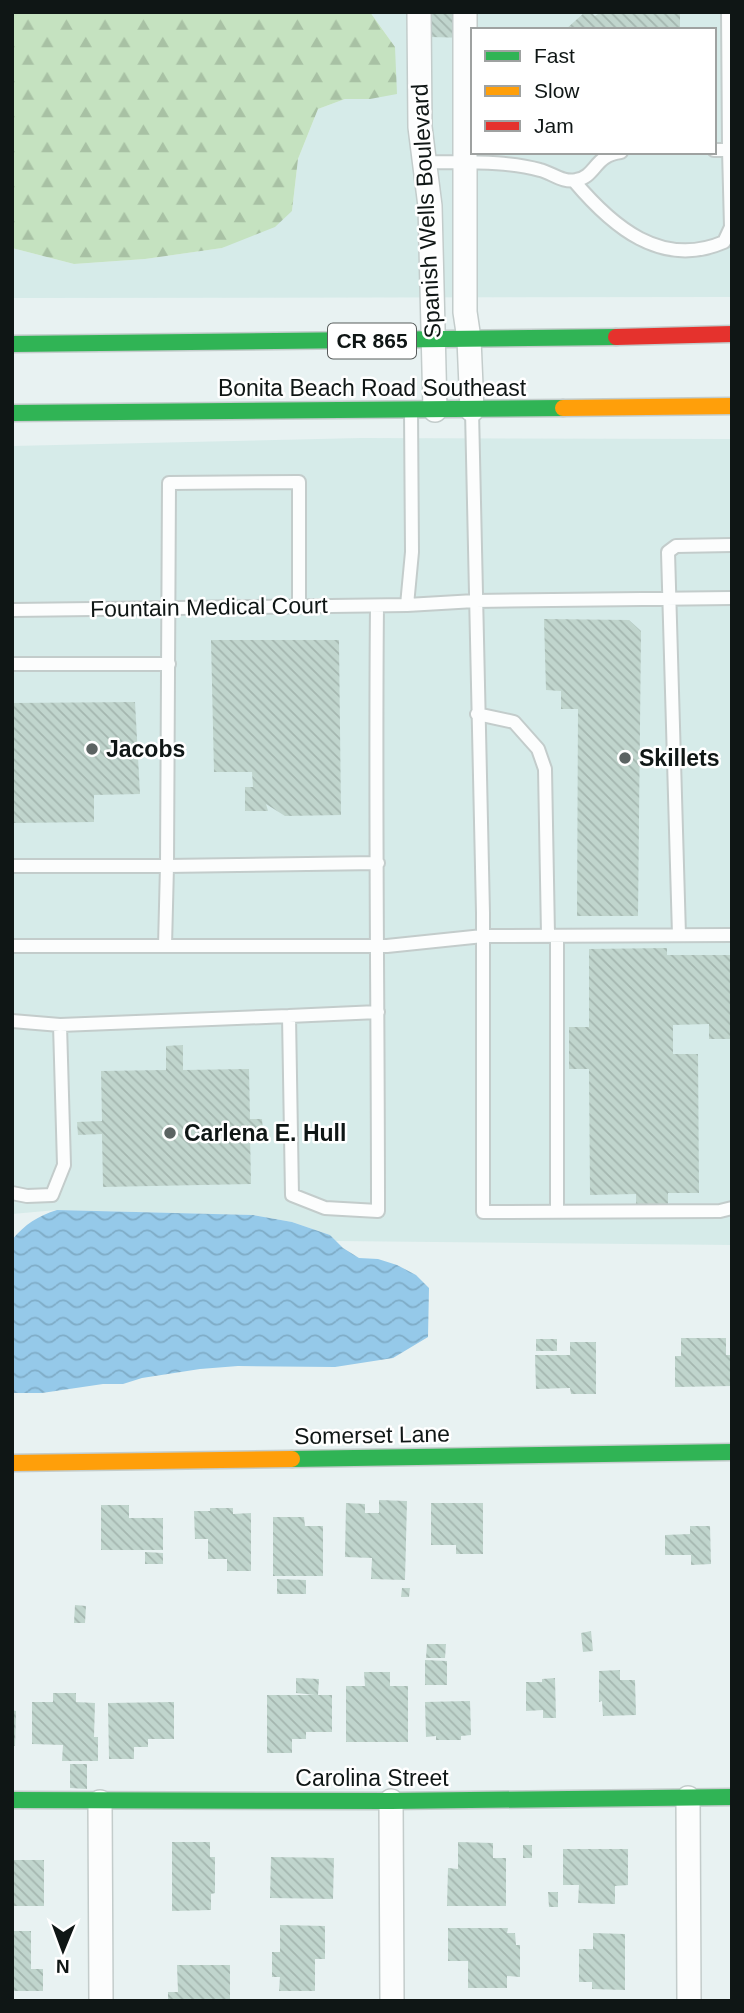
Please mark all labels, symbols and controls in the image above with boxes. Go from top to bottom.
legend [471,28,716,154]
text: Fast [534,44,575,67]
text: Slow [534,79,580,102]
street label: Spanish Wells Boulevard [406,83,446,339]
text: Jam [534,114,574,137]
road number: CR 865 [328,324,416,358]
street label: Bonita Beach Road Southeast [218,375,527,401]
street label: Fountain Medical Court [90,592,329,622]
place label: Jacobs [106,736,185,762]
marker: Jacobs [84,741,100,757]
place label: Skillets [639,745,720,771]
marker: Skillets [617,750,633,766]
place label: Carlena E. Hull [184,1120,346,1146]
marker: Carlena E. Hull [162,1125,178,1141]
street label: Somerset Lane [294,1421,450,1449]
street label: Carolina Street [295,1765,449,1791]
north arrow [28,1915,98,1985]
text: N [56,1956,70,1977]

